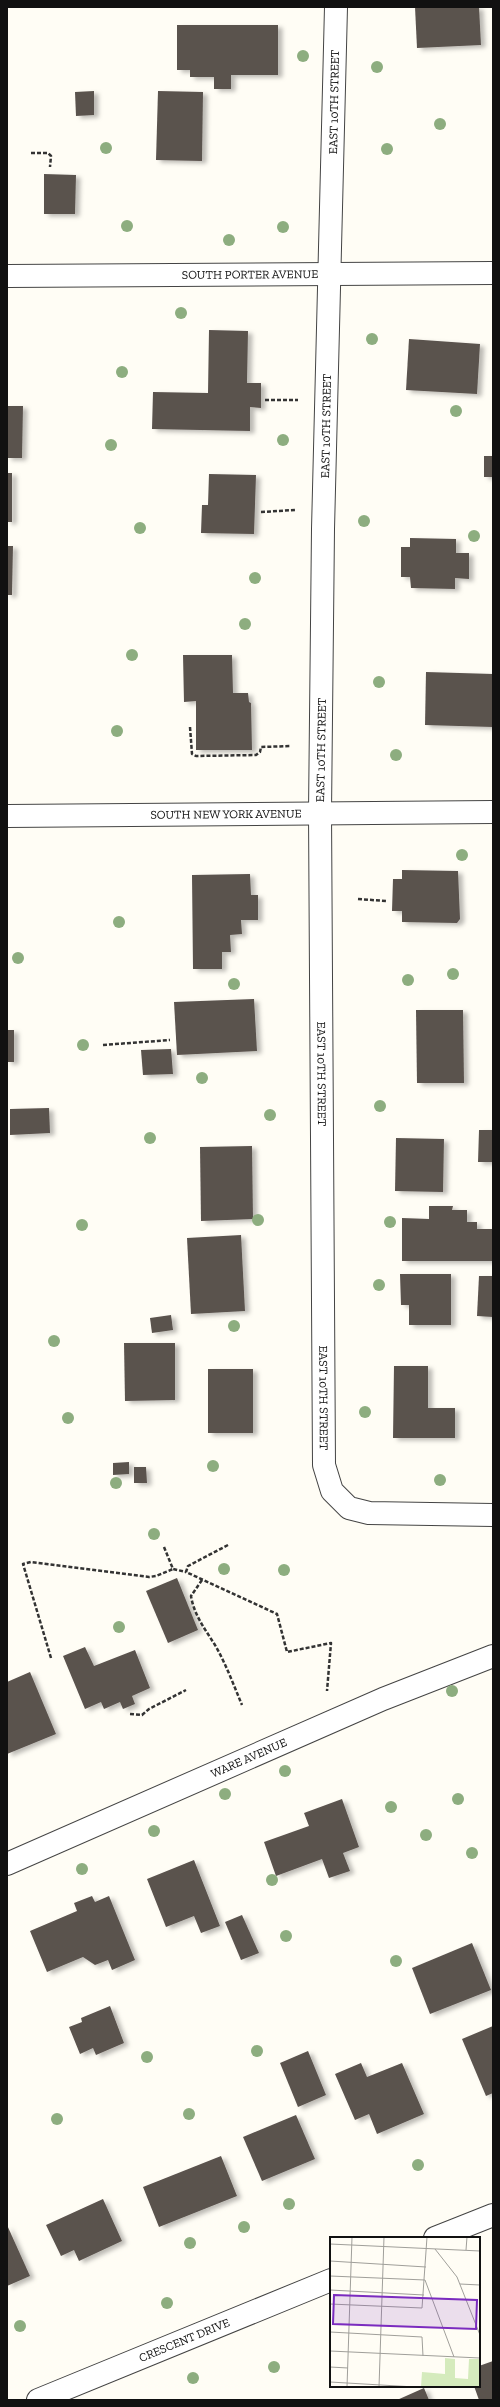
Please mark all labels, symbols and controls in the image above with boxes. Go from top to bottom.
street label: EAST 10TH STREET [326,49,342,154]
street label: SOUTH PORTER AVENUE [182,267,318,282]
street label: EAST 10TH STREET [318,373,334,478]
street label: EAST 10TH STREET [313,697,329,802]
street label: SOUTH NEW YORK AVENUE [150,807,302,822]
street label: EAST 10TH STREET [314,1021,329,1127]
street label: EAST 10TH STREET [316,1345,331,1451]
street label: WARE AVENUE [209,1735,289,1781]
inset map [330,2237,480,2387]
street label: CRESCENT DRIVE [137,2315,232,2365]

